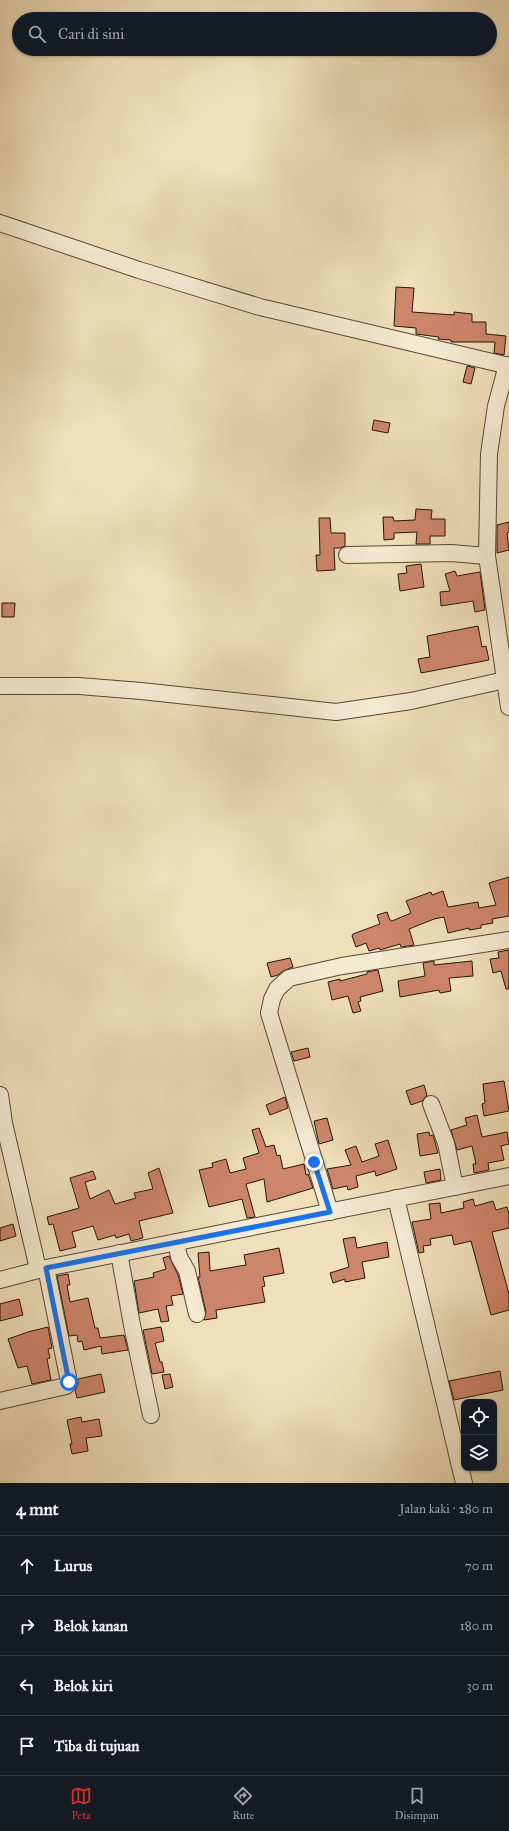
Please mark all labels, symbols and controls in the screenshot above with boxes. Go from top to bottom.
search box [12,12,497,56]
icon: search [26,23,48,45]
text: Cari di sini [58,25,124,43]
route end [305,1153,323,1171]
route start [60,1373,78,1391]
map controls [461,1399,497,1471]
button: locate [461,1399,497,1435]
button: layers [461,1435,497,1471]
text: 4 mnt [16,1499,59,1520]
text: Jalan kaki · 280 m [400,1501,493,1517]
icon: ahead [16,1555,38,1577]
text: Lurus [54,1557,92,1575]
text: 70 m [465,1558,493,1574]
icon: right [16,1615,38,1637]
text: Belok kanan [54,1617,128,1635]
text: 180 m [460,1618,493,1634]
icon: left [16,1675,38,1697]
text: Belok kiri [54,1677,113,1695]
text: 30 m [467,1678,493,1694]
icon: arrive [16,1735,38,1757]
text: Tiba di tujuan [54,1737,139,1755]
tab: Peta [70,1785,92,1822]
tab: Rute [232,1785,254,1822]
tab: Disimpan [395,1785,439,1822]

